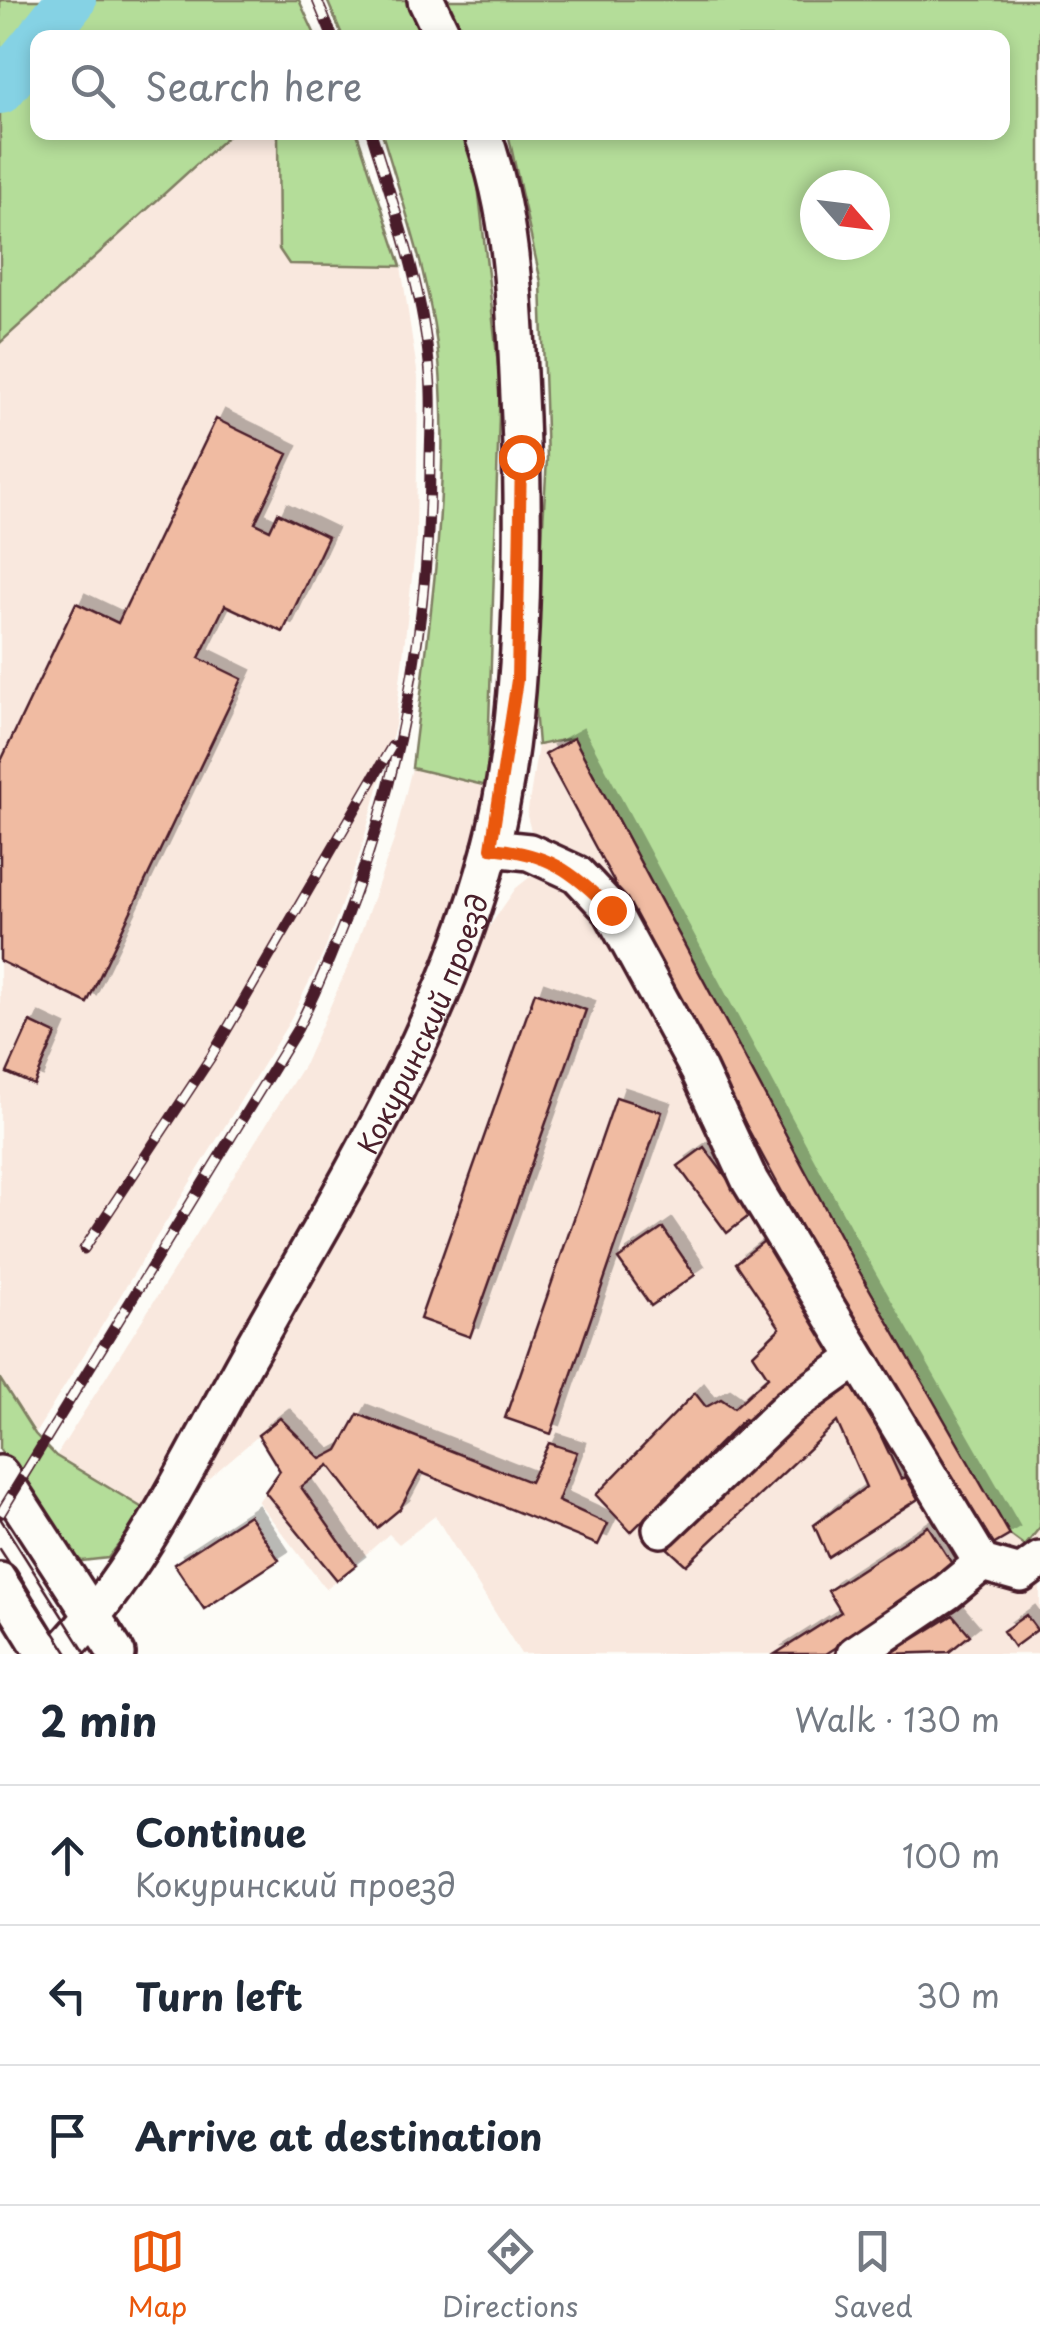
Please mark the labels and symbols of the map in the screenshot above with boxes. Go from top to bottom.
north arrow [800,170,890,260]
route start [499,435,545,481]
street label: Кокуринский проезд [345,888,498,1161]
route end [589,888,635,934]

